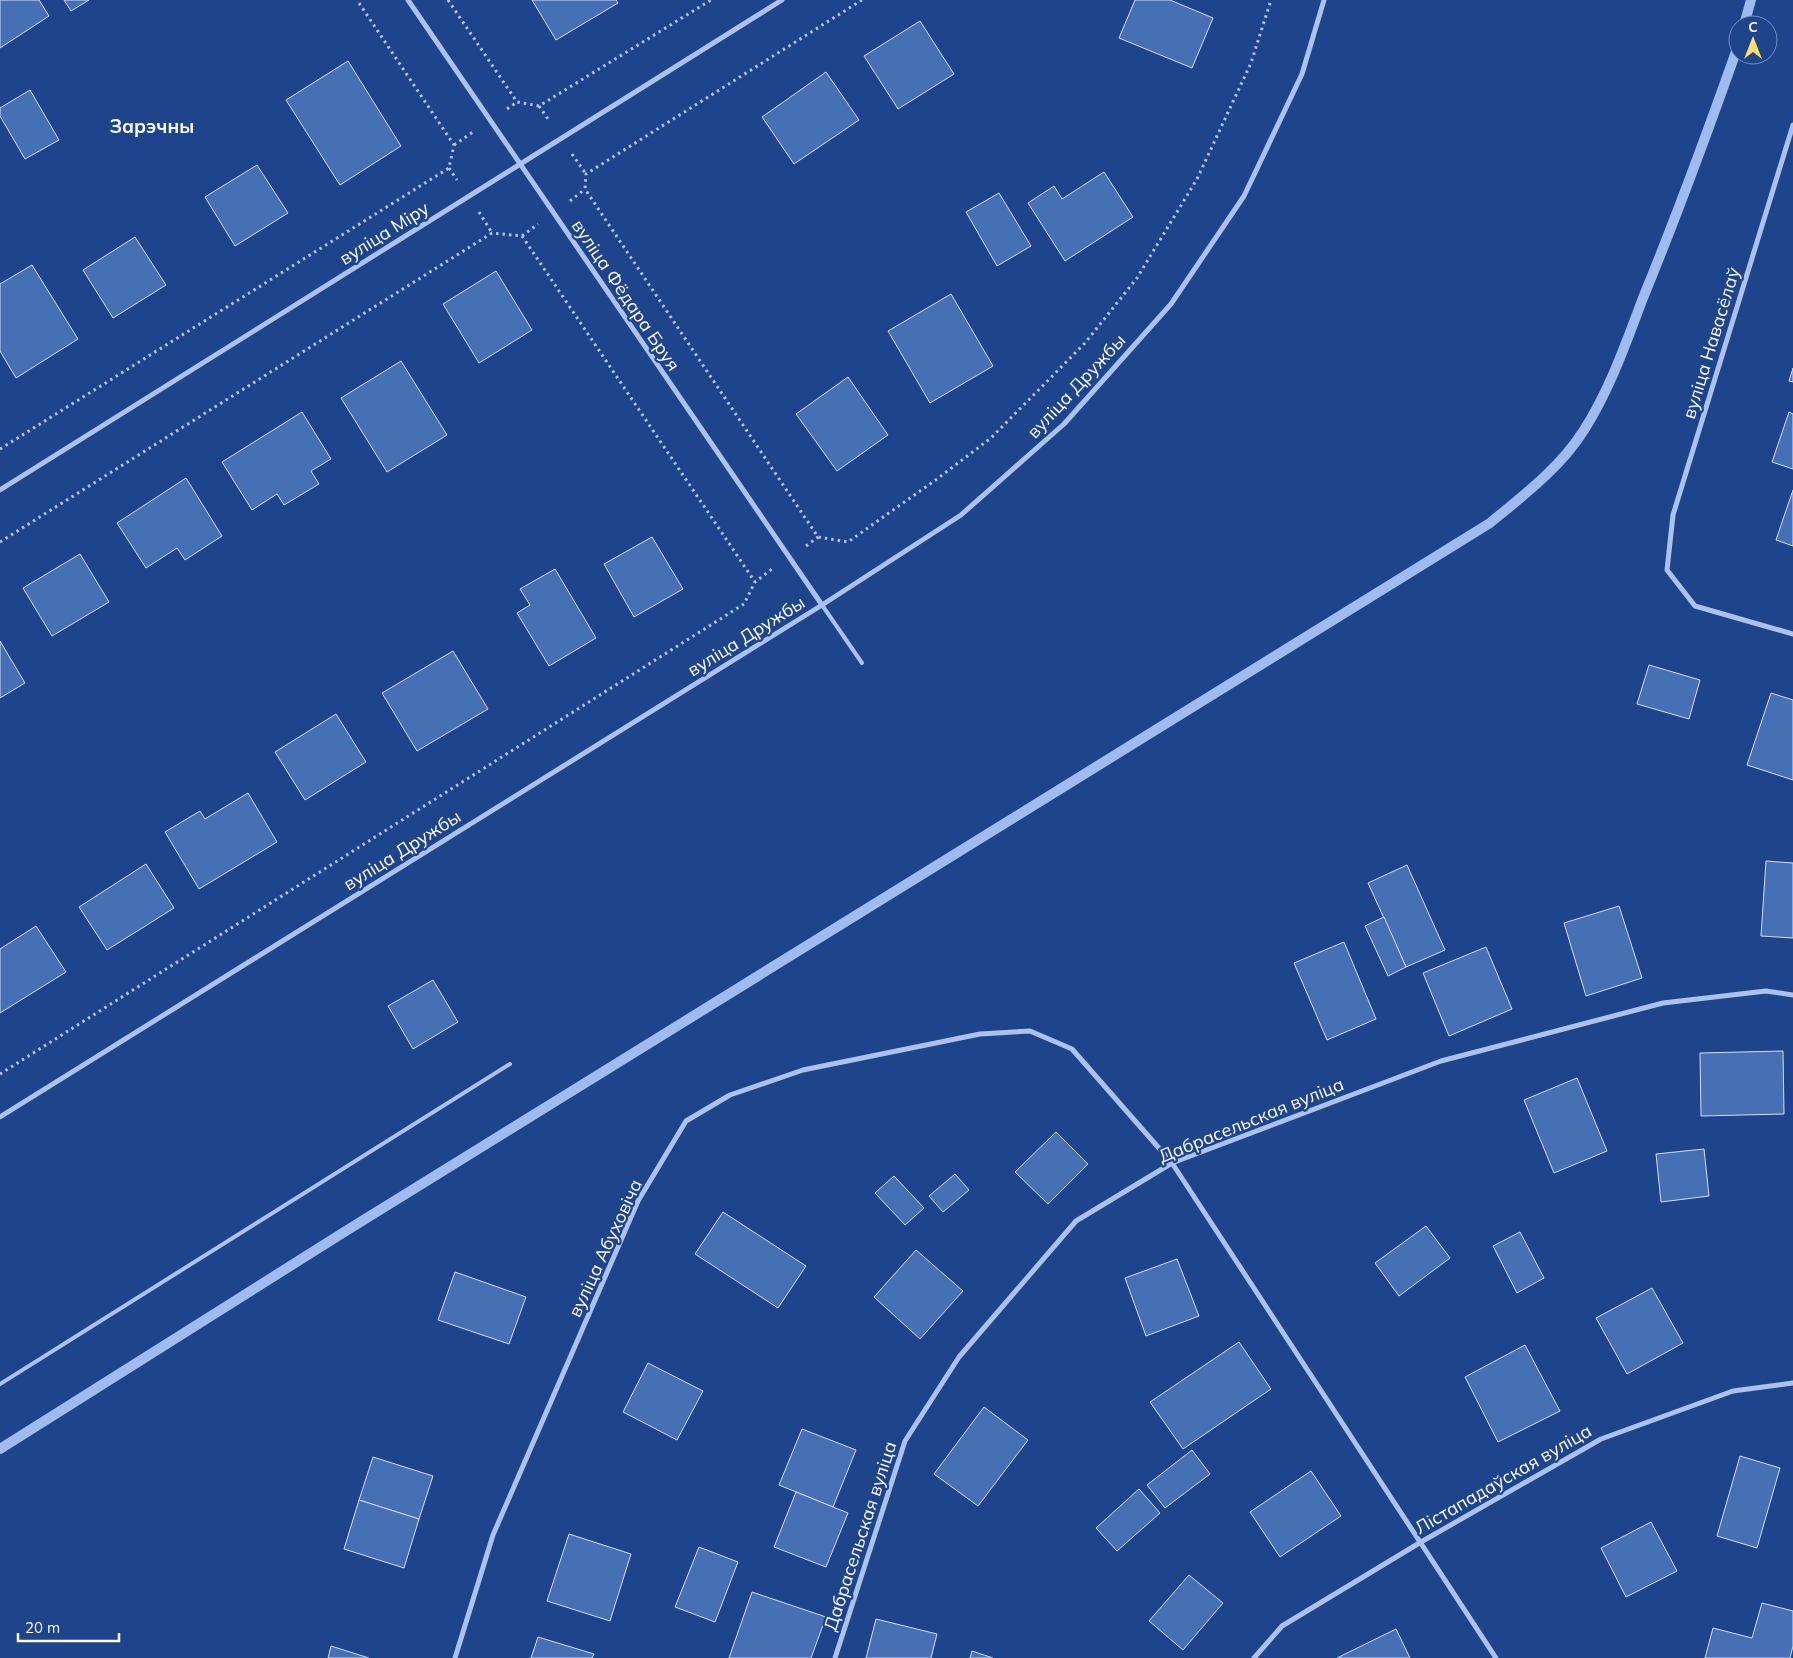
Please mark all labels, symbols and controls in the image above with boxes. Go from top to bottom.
north arrow [1728,15,1778,65]
text: С [1748,18,1758,36]
district label: Зарэчны [110,114,194,138]
street label: вуліца Міру [335,196,433,270]
street label: вуліца Фёдара Бруя [567,215,685,375]
street label: вуліца Навасёлаў [1677,264,1745,421]
street label: вуліца Дружбы [1022,329,1130,443]
street label: вуліца Дружбы [683,591,809,681]
street label: вуліца Дружбы [339,805,465,895]
street label: Дабрасельская вуліца [1155,1072,1347,1168]
street label: вуліца Абуховіча [563,1175,647,1321]
street label: Лістападаўская вуліца [1411,1419,1595,1539]
street label: Дабрасельская вуліца [818,1438,902,1634]
scale bar [18,1610,119,1642]
text: 20 m [25,1618,60,1637]

